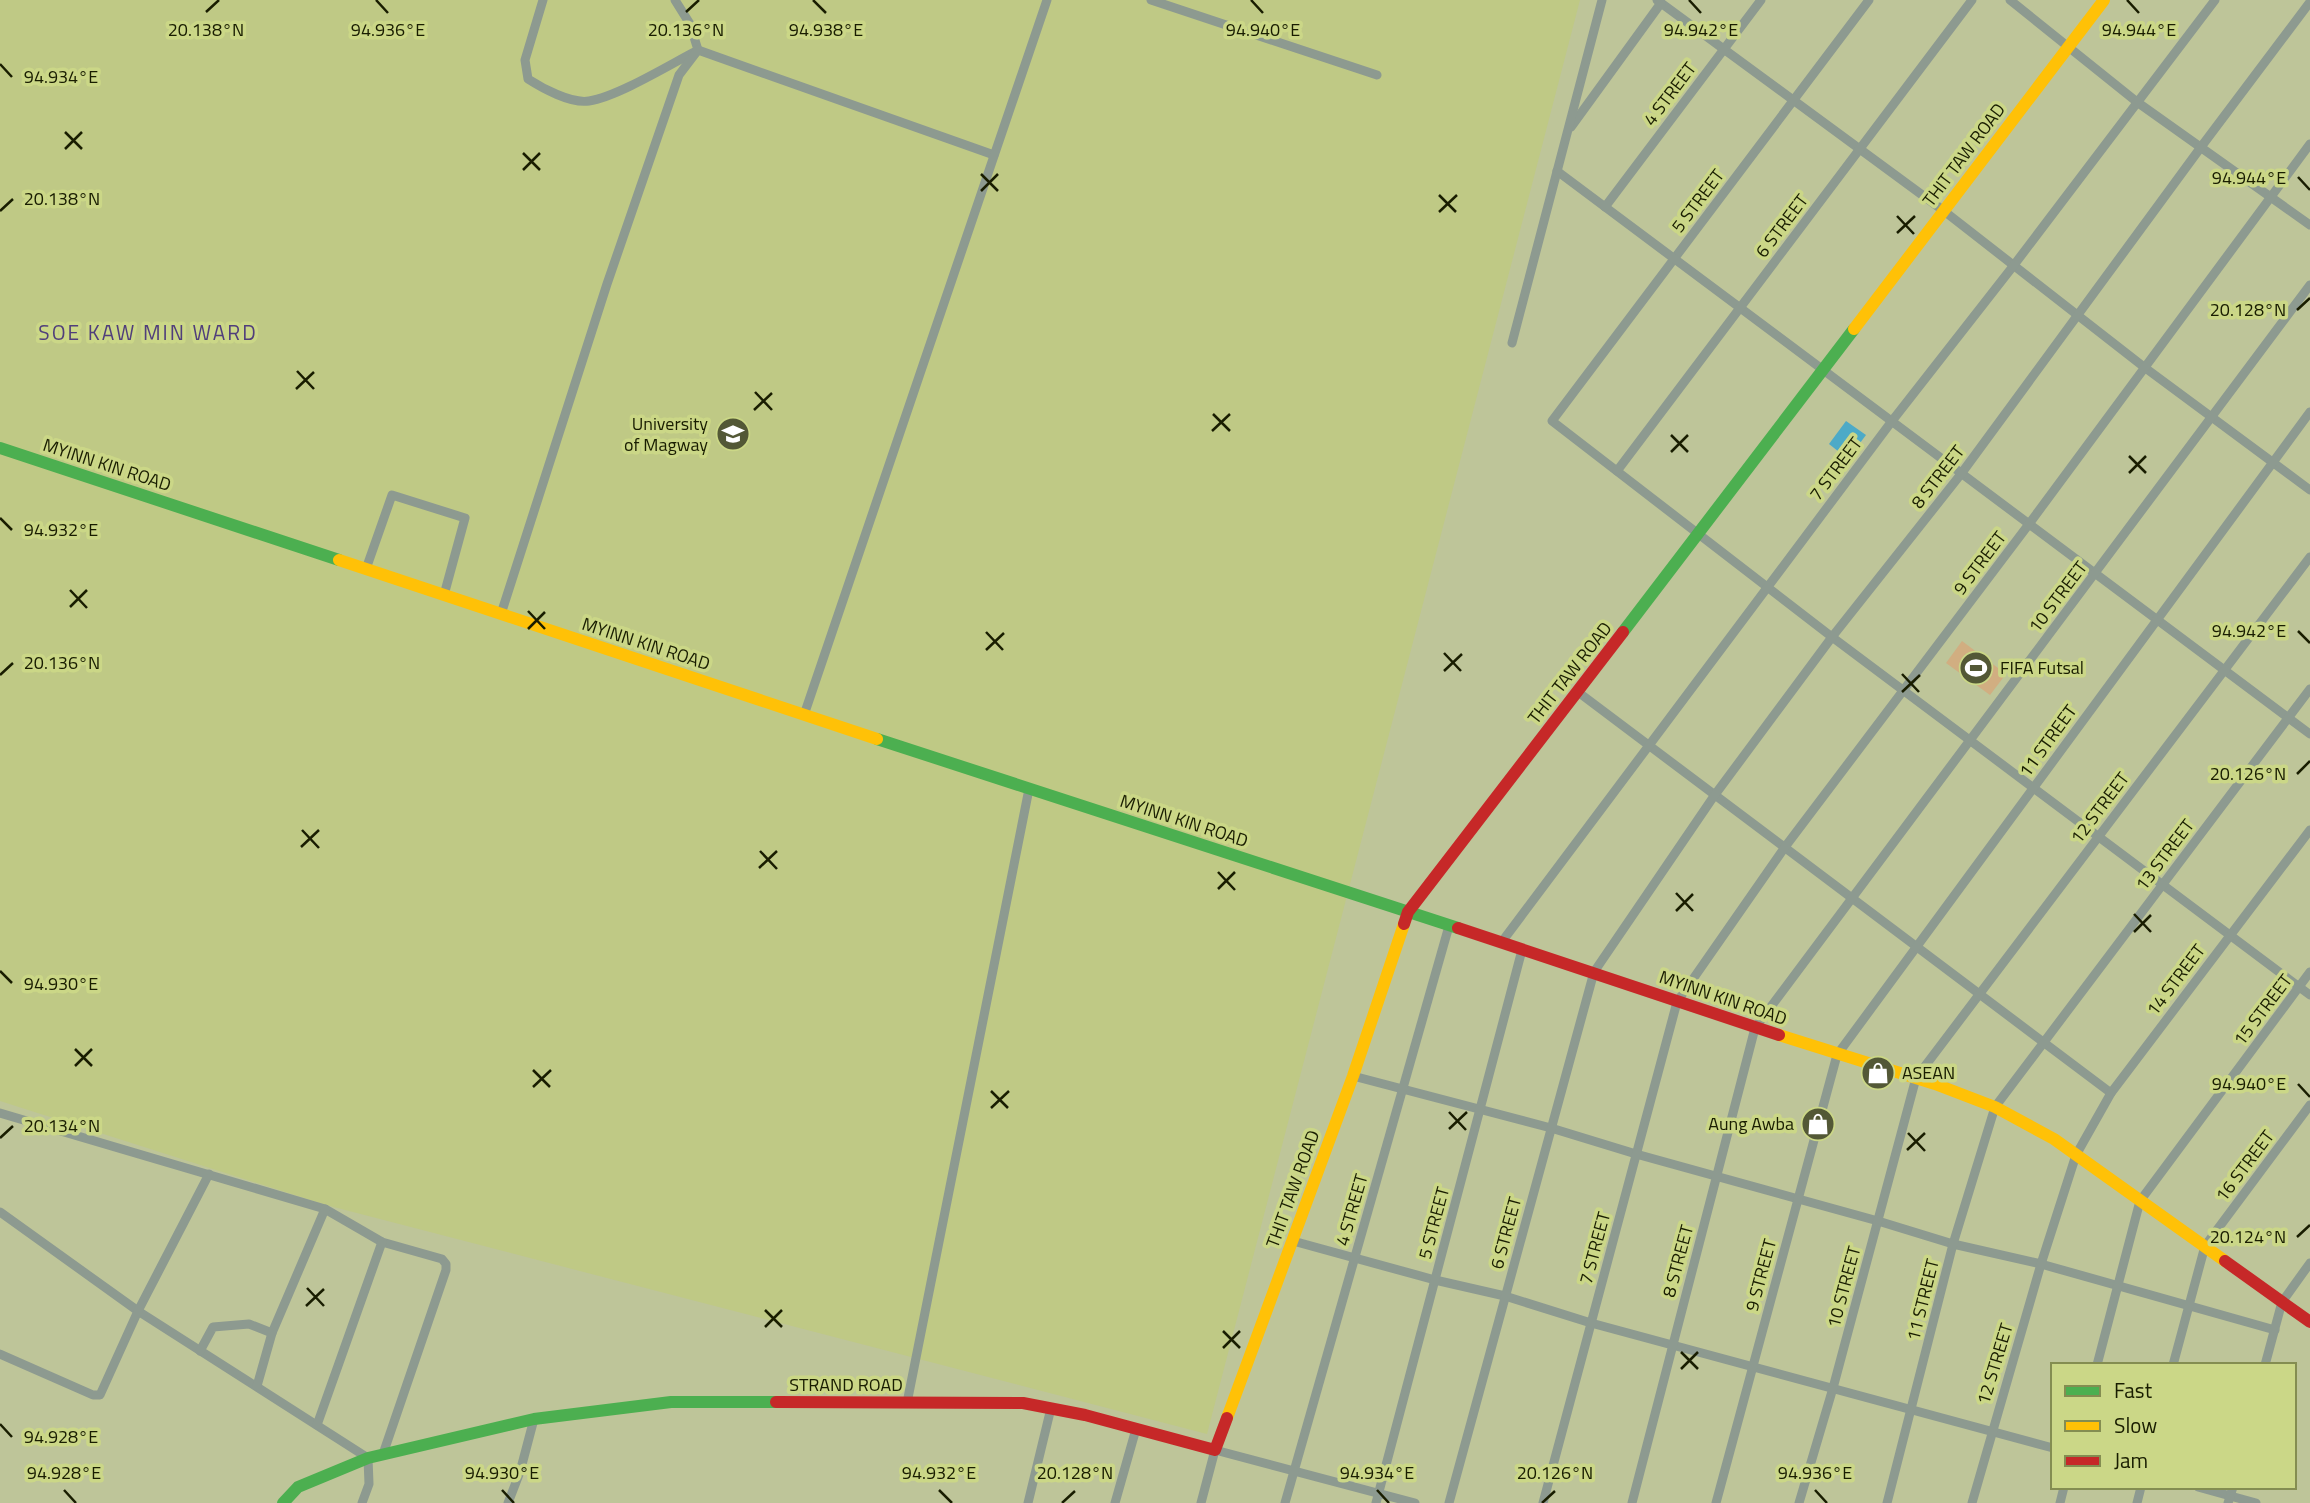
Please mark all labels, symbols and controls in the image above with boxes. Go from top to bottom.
text: 20.138°N [168,16,244,43]
text: 94.936°E [351,16,425,43]
text: 20.136°N [648,16,724,43]
text: 94.938°E [789,16,863,43]
text: 94.940°E [1226,16,1300,43]
text: 94.942°E [1664,16,1738,43]
text: 94.944°E [2102,16,2176,43]
street label: 4 STREET [1637,56,1703,131]
text: 94.934°E [24,63,98,90]
street label: THIT TAW ROAD [1916,97,2012,212]
street label: 5 STREET [1665,163,1731,238]
text: 94.944°E [2212,164,2286,191]
text: 20.138°N [24,185,100,212]
street label: 6 STREET [1749,188,1815,263]
text: 20.128°N [2210,296,2286,323]
district label: SOE KAW MIN WARD [38,316,258,348]
place label: University of Magway [624,410,708,458]
school or university icon: University of Magway [714,415,752,453]
street label: MYINN KIN ROAD [40,431,175,498]
street label: 7 STREET [1803,431,1869,506]
street label: 8 STREET [1904,439,1971,514]
text: 94.932°E [24,516,98,543]
street label: 9 STREET [1947,525,2013,600]
street label: 10 STREET [2022,555,2094,638]
street label: MYINN KIN ROAD [579,610,714,677]
street label: THIT TAW ROAD [1521,616,1618,730]
text: 94.942°E [2212,617,2286,644]
text: 20.136°N [24,649,100,676]
sports icon: FIFA Futsal [1957,649,1995,687]
place label: FIFA Futsal [2000,654,2084,681]
street label: 11 STREET [2012,698,2083,783]
text: 20.126°N [2210,760,2286,787]
street label: 12 STREET [2064,766,2136,849]
street label: MYINN KIN ROAD [1117,787,1252,854]
street label: 13 STREET [2129,813,2201,896]
street label: 14 STREET [2140,938,2212,1021]
street label: MYINN KIN ROAD [1656,963,1791,1032]
street label: 15 STREET [2227,968,2299,1051]
text: 94.930°E [24,970,98,997]
shop icon: ASEAN [1859,1054,1897,1092]
place label: ASEAN [1902,1059,1955,1086]
text: 94.940°E [2212,1070,2286,1097]
shop icon: Aung Awba [1799,1105,1837,1143]
place label: Aung Awba [1708,1110,1794,1137]
text: 20.134°N [24,1112,100,1139]
street label: 16 STREET [2209,1124,2281,1207]
street label: THIT TAW ROAD [1259,1126,1326,1251]
street label: 4 STREET [1328,1170,1375,1249]
street label: 5 STREET [1411,1183,1456,1262]
street label: 6 STREET [1483,1193,1528,1272]
street label: 7 STREET [1572,1208,1617,1287]
street label: 8 STREET [1655,1221,1700,1300]
text: 20.124°N [2210,1223,2286,1250]
street label: 9 STREET [1738,1235,1783,1314]
street label: 10 STREET [1820,1242,1868,1331]
street label: 11 STREET [1899,1255,1946,1344]
street label: 12 STREET [1969,1319,2020,1408]
legend [2051,1363,2296,1489]
street label: STRAND ROAD [789,1371,903,1398]
text: Fast [2114,1374,2153,1406]
text: Slow [2114,1409,2157,1441]
text: 94.928°E [24,1423,98,1450]
text: Jam [2114,1444,2148,1476]
text: 94.928°E [27,1459,101,1486]
text: 94.930°E [465,1459,539,1486]
text: 94.932°E [902,1459,976,1486]
text: 20.128°N [1037,1459,1113,1486]
text: 94.934°E [1340,1459,1414,1486]
text: 20.126°N [1517,1459,1593,1486]
text: 94.936°E [1778,1459,1852,1486]

